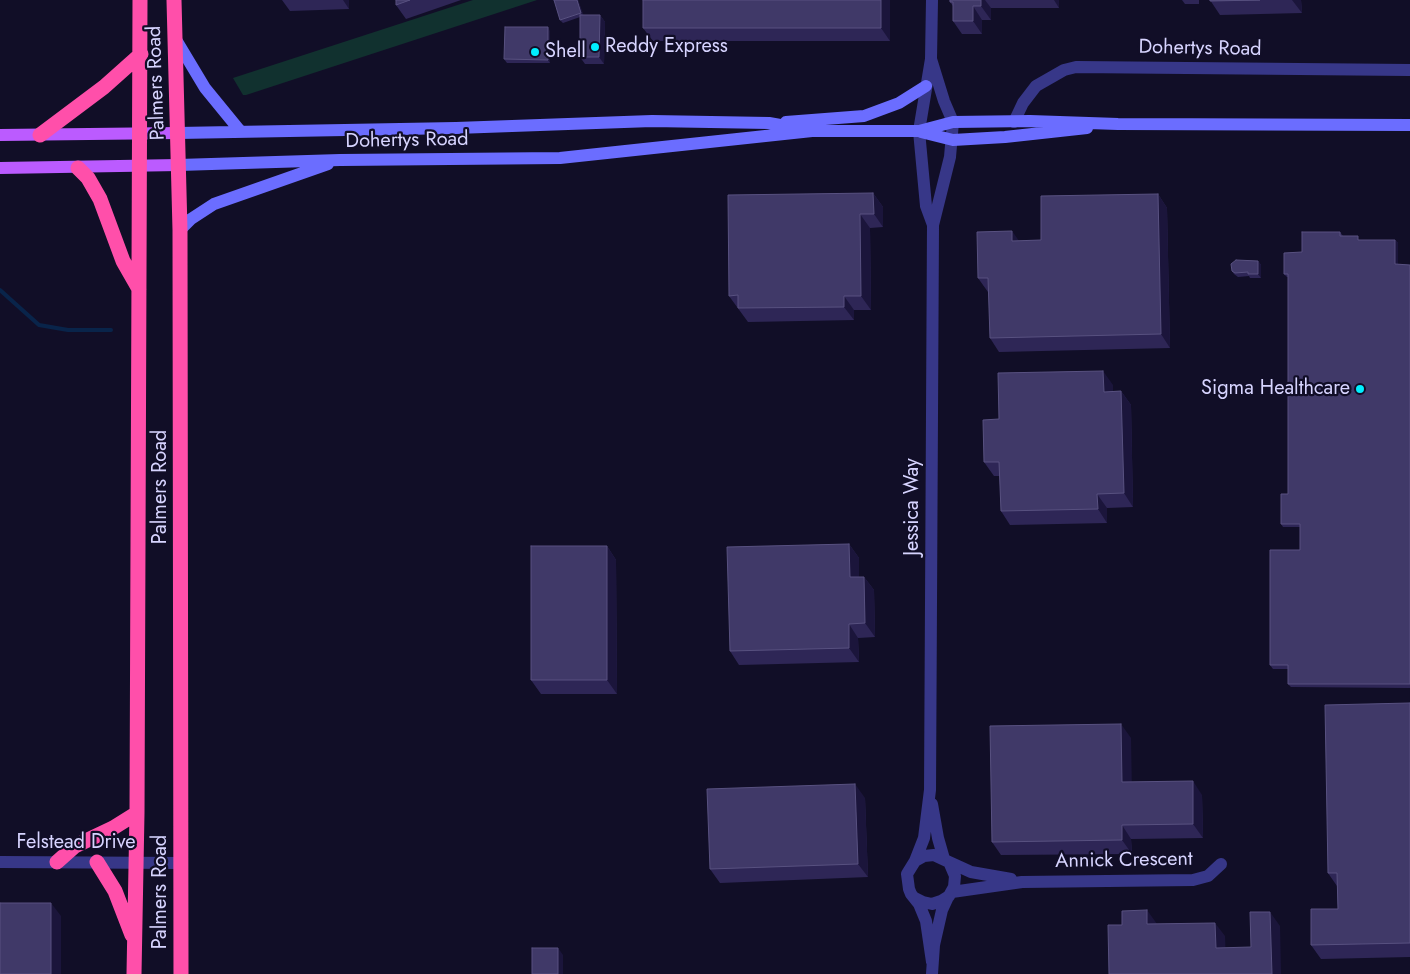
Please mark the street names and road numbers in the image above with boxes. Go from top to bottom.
street label: Palmers Road [143,25,171,141]
street label: Dohertys Road [1138,36,1262,62]
street label: Dohertys Road [345,128,469,154]
street label: Palmers Road [149,430,173,544]
street label: Jessica Way [901,458,925,556]
street label: Felstead Drive [17,831,135,855]
street label: Palmers Road [149,835,173,949]
street label: Annick Crescent [1055,848,1193,874]

